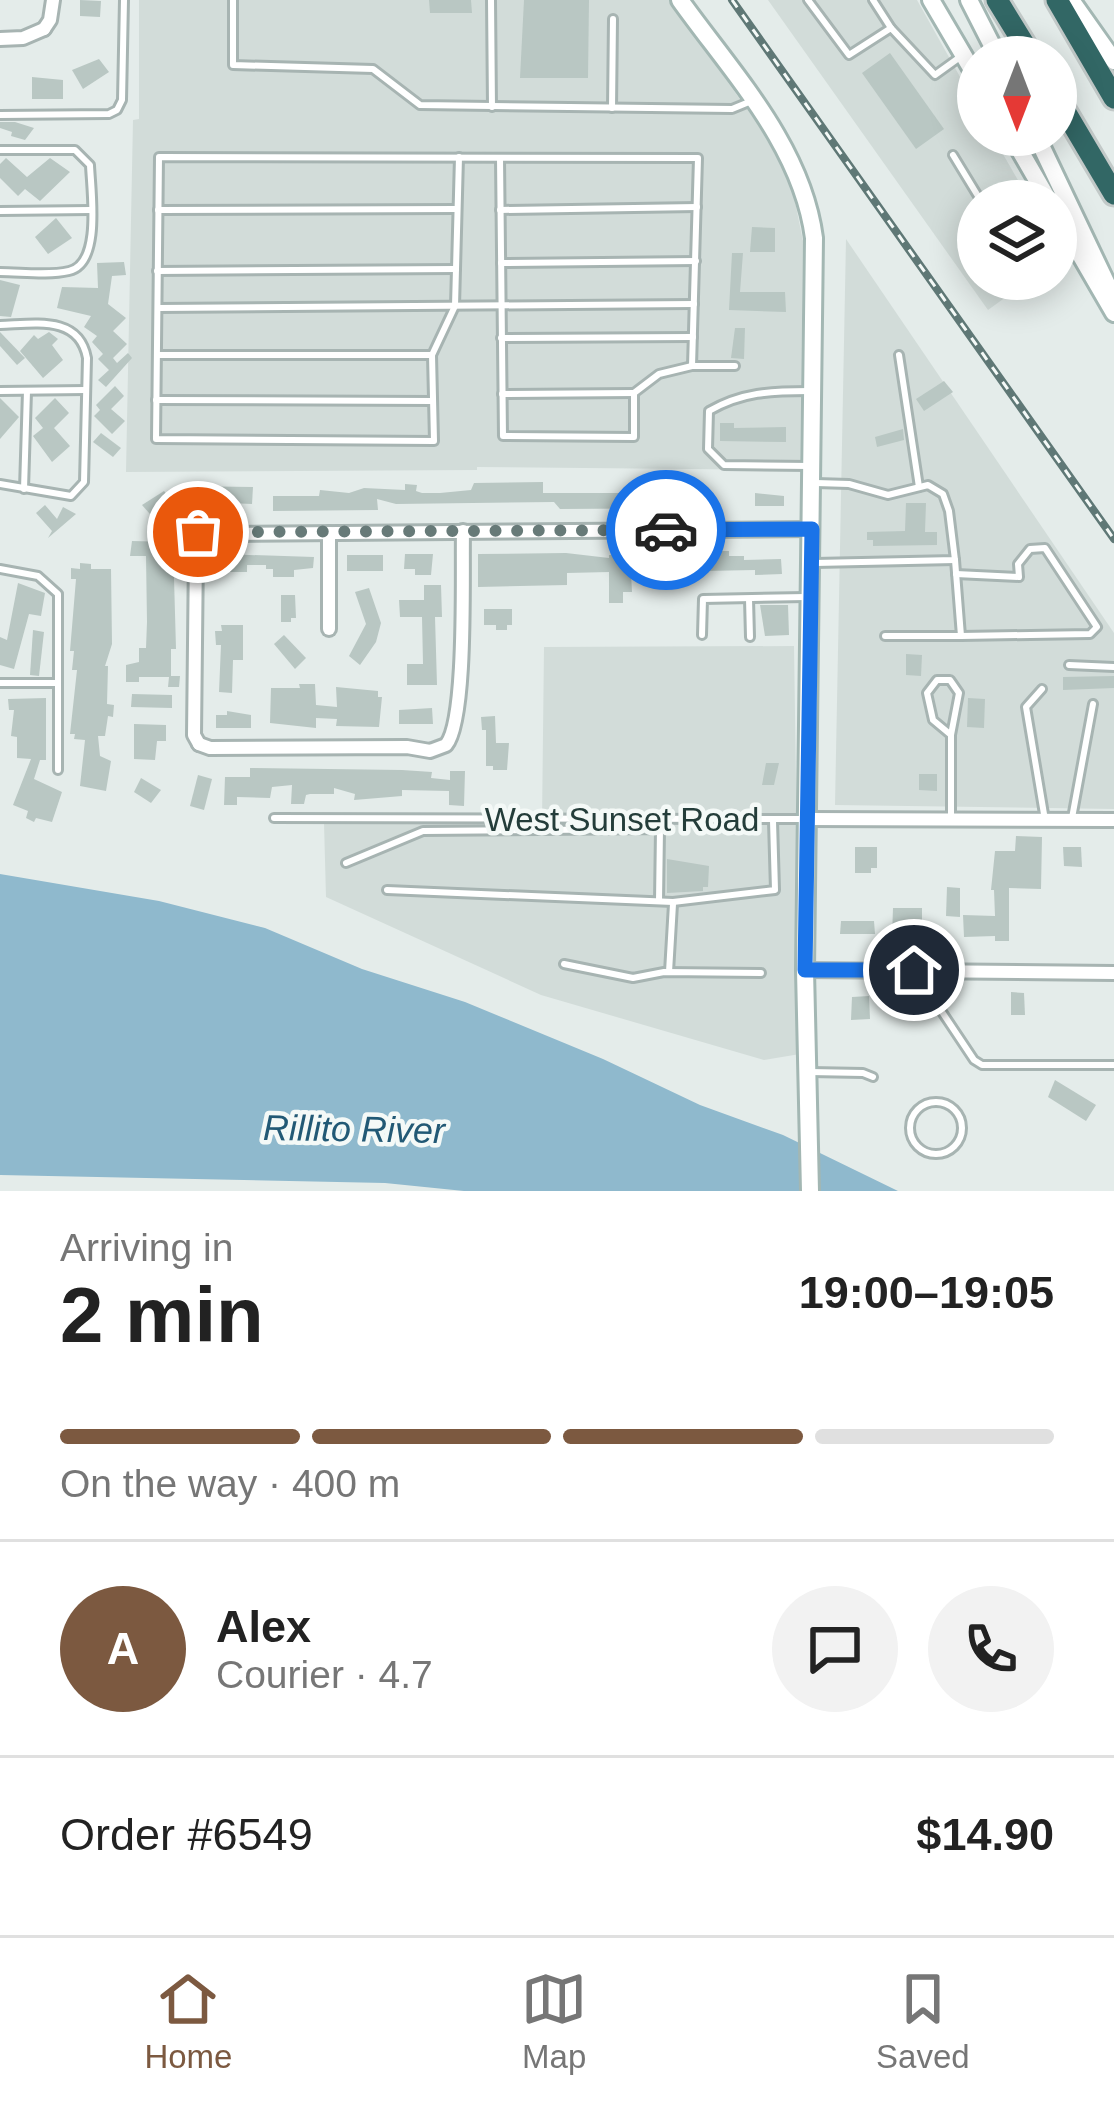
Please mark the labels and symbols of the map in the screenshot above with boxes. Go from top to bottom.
north arrow [957,36,1077,156]
courier [606,470,726,590]
pin [147,481,249,583]
street label: West Sunset Road [485,801,759,838]
pin [863,919,965,1021]
water label: Rillito River [263,1107,447,1151]

